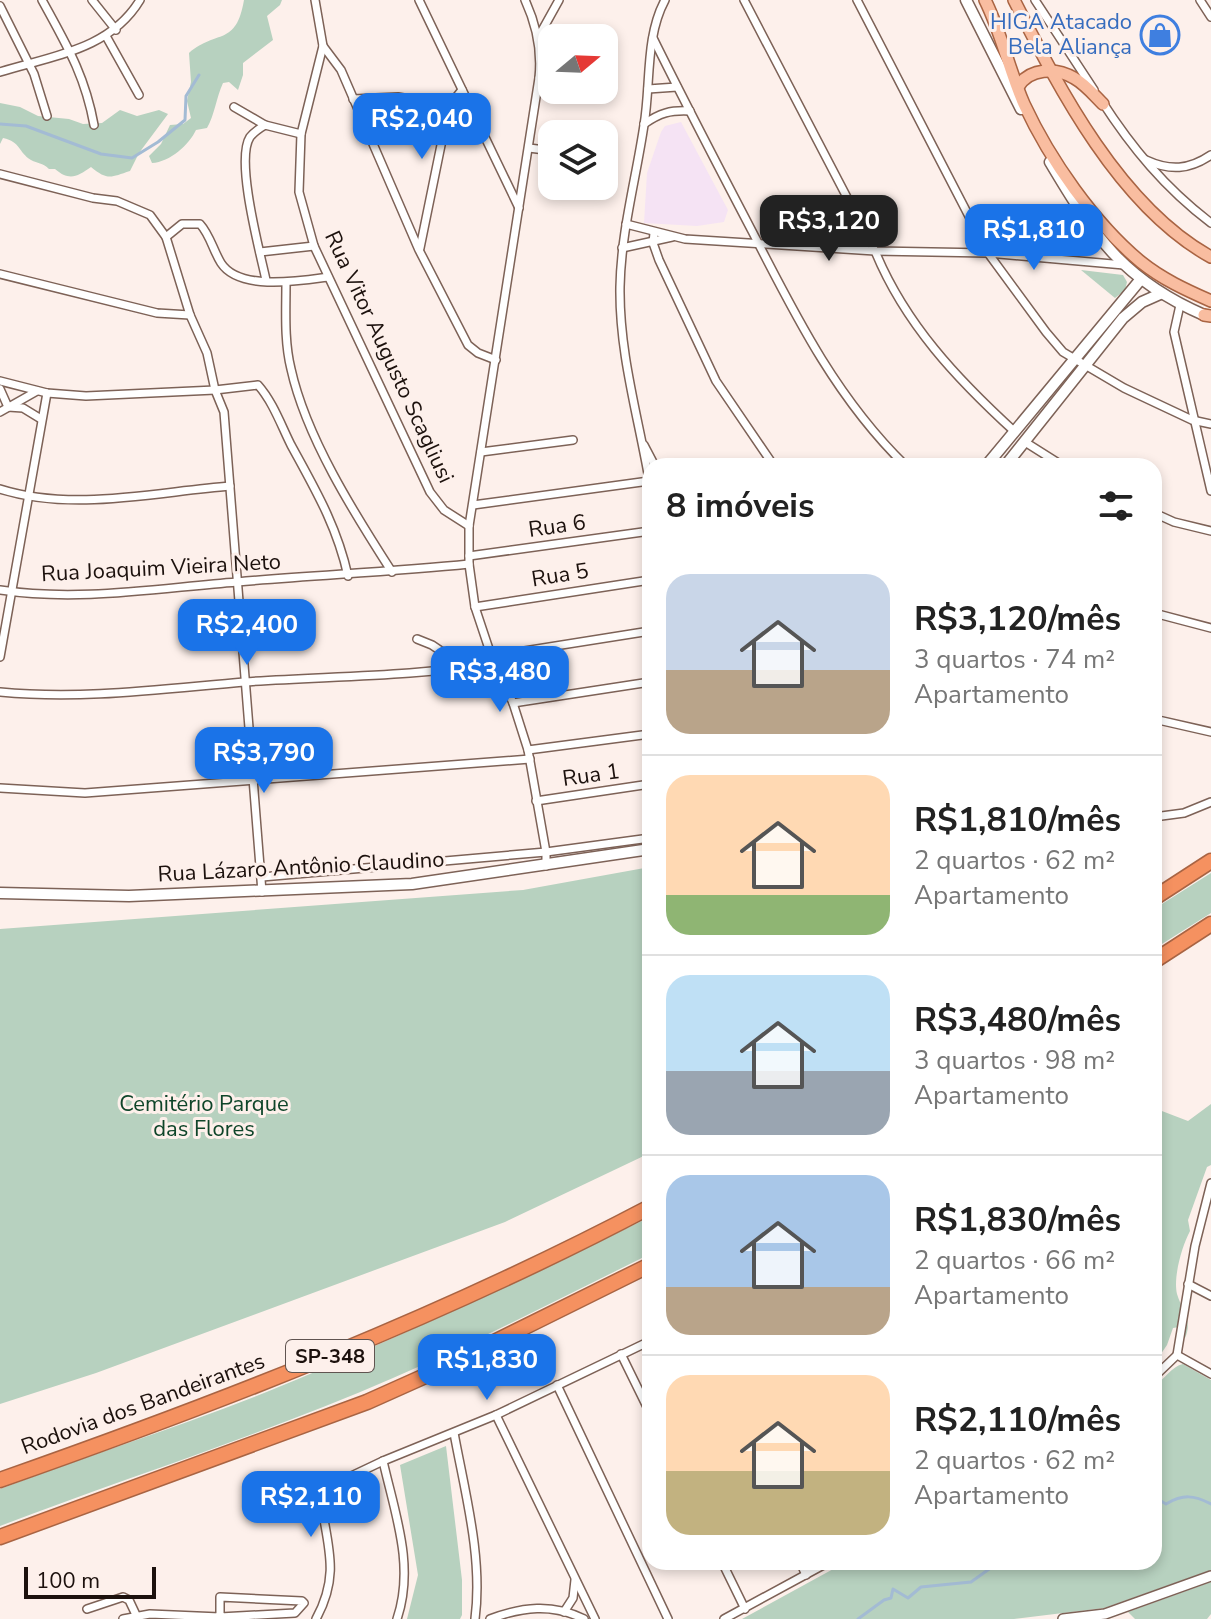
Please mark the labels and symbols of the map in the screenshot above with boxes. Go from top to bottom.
place label: HIGA Atacado Bela Aliança [990,7,1132,62]
shop icon: HIGA Atacado Bela Aliança [1139,14,1181,56]
north arrow [538,24,618,104]
pin: R$2,040 [348,93,496,161]
pin: R$3,120 [755,195,903,263]
pin: R$1,810 [960,204,1108,272]
street label: Rua Vitor Augusto Scagliusi [317,226,461,488]
street label: Rua 6 [526,507,588,545]
street label: Rua Joaquim Vieira Neto [40,547,282,589]
street label: Rua 5 [529,556,591,594]
pin: R$2,400 [173,599,321,667]
pin: R$3,480 [426,646,574,714]
pin: R$3,790 [190,727,338,795]
street label: Rua 1 [560,756,622,794]
street label: Rua Lázaro Antônio Claudino [157,845,445,889]
park label: Cemitério Parque das Flores [119,1089,289,1144]
pin: R$1,830 [413,1334,561,1402]
road number: SP-348 [286,1340,374,1372]
street label: Rodovia dos Bandeirantes [17,1346,269,1462]
pin: R$2,110 [237,1471,385,1539]
scale bar [24,1563,156,1599]

